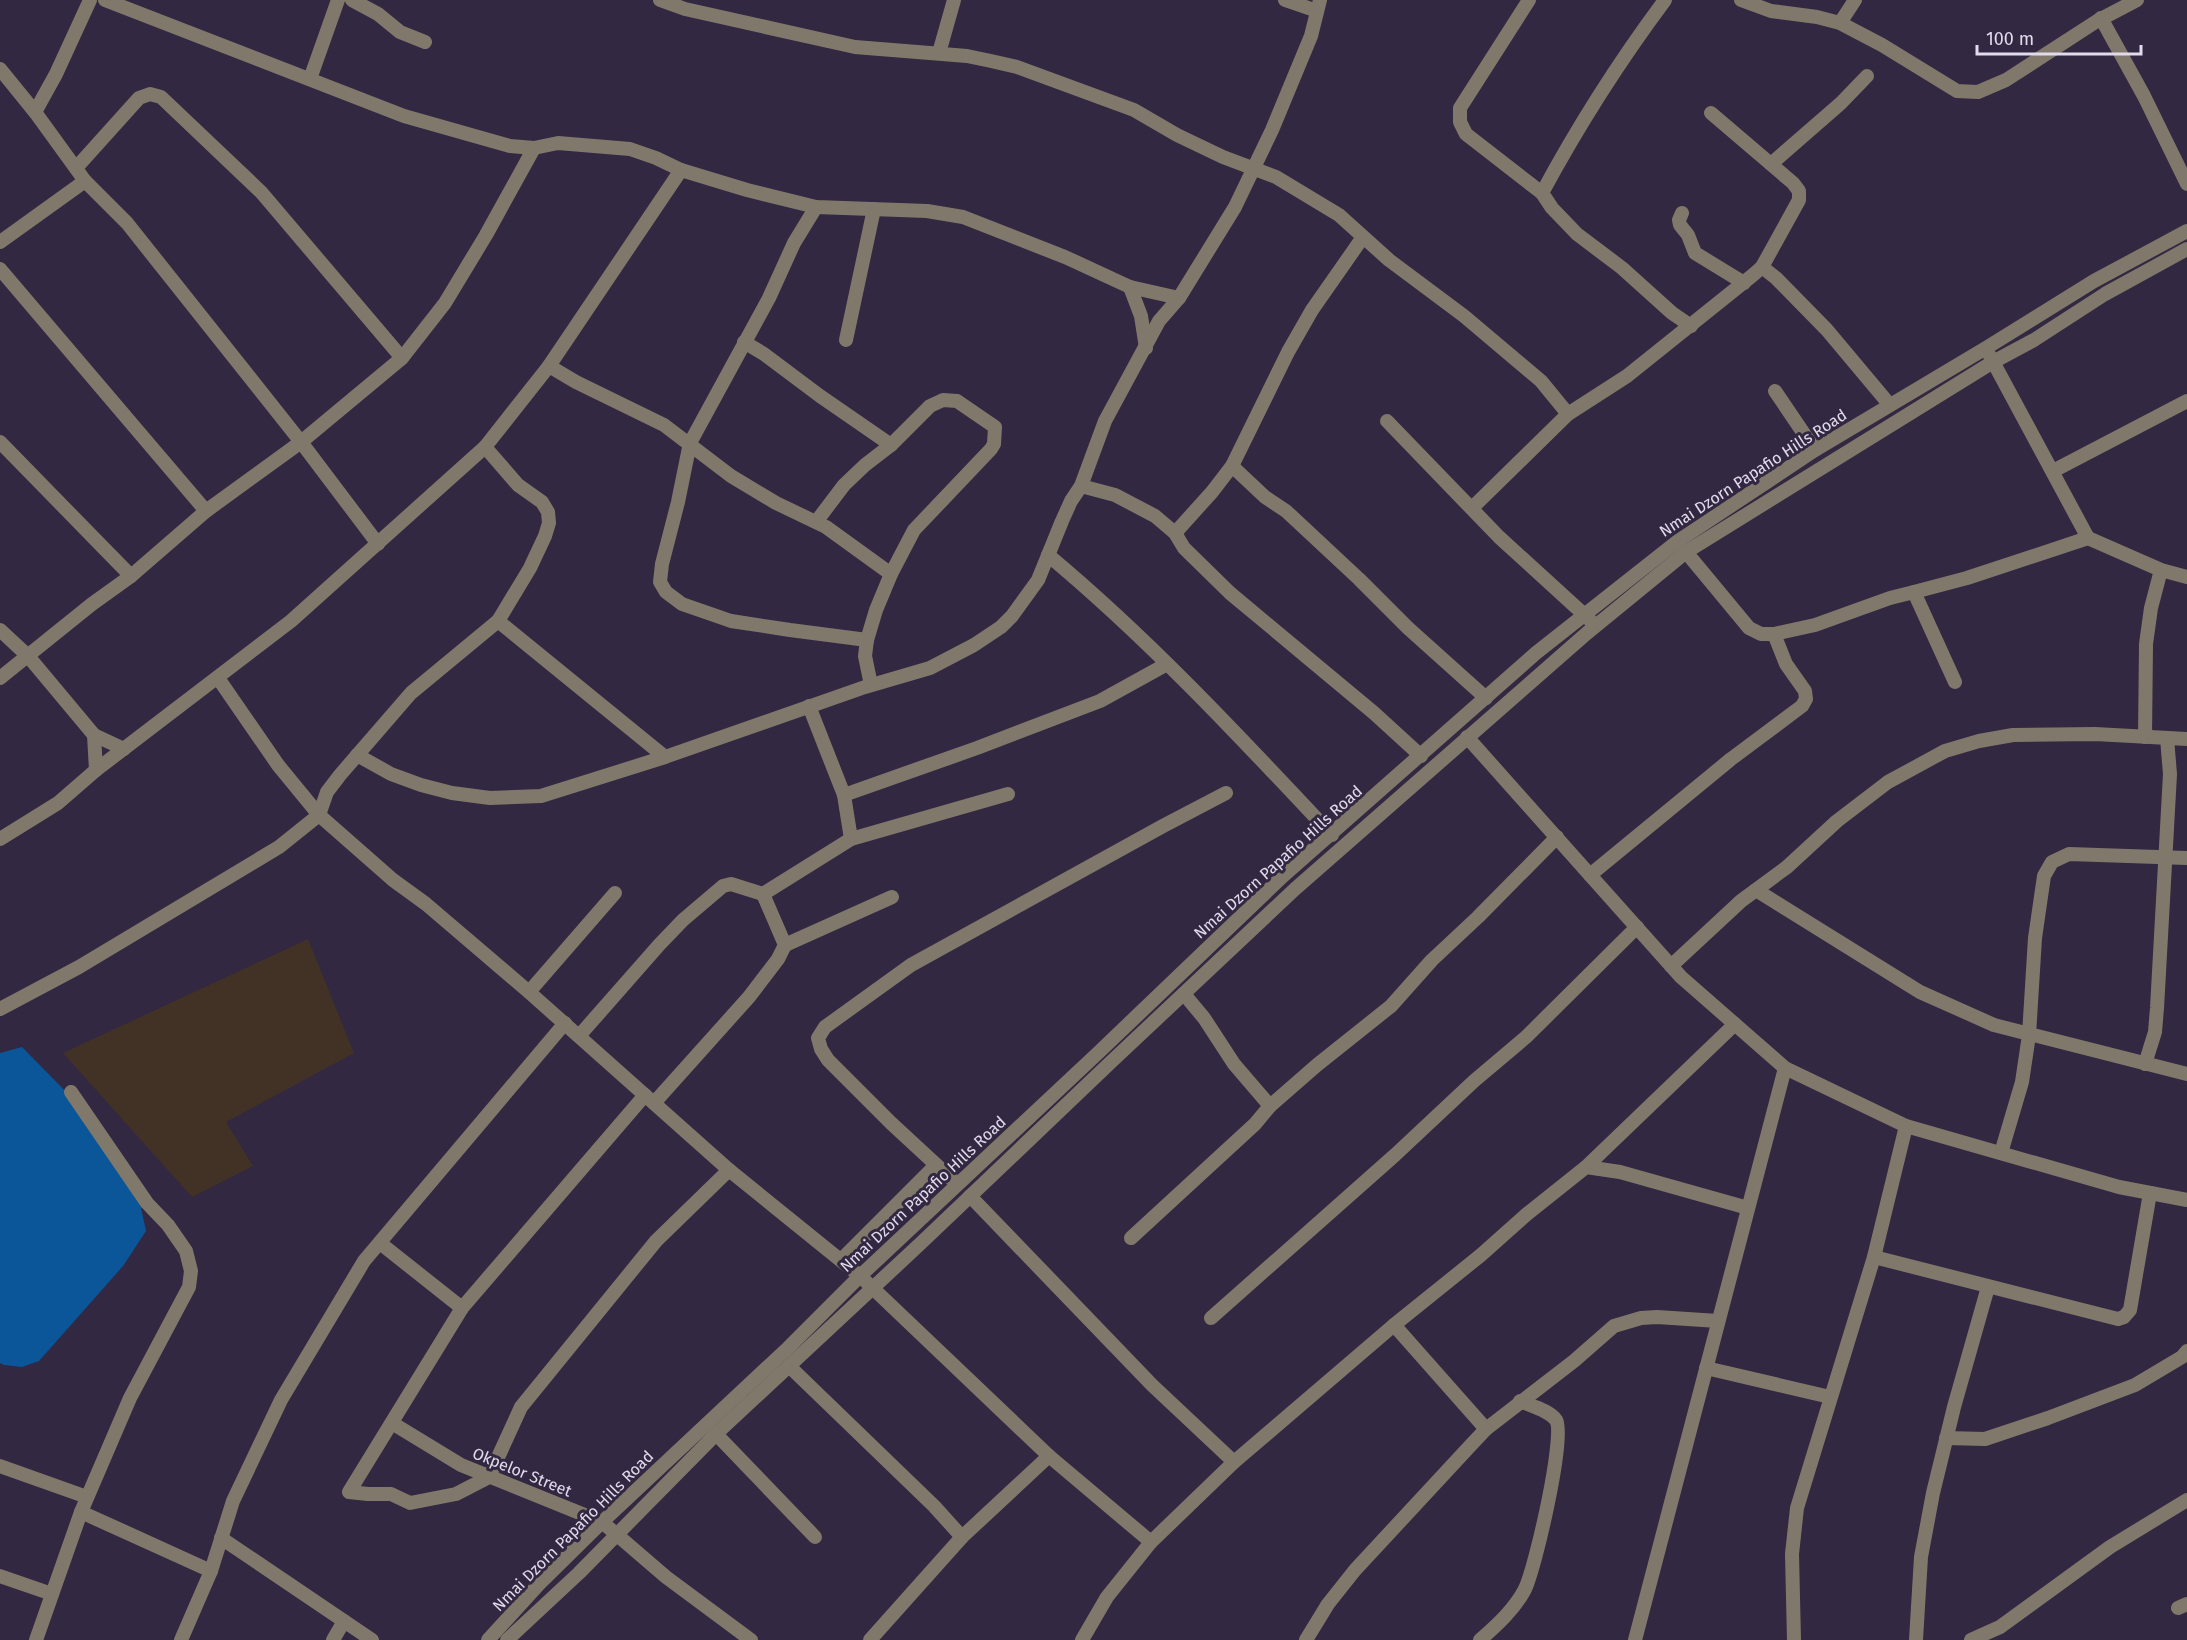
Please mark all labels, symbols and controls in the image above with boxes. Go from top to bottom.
scale bar [1977,18,2140,56]
text: 100 m [1986,28,2034,50]
street label: Nmai Dzorn Papafio Hills Road [1656,405,1850,541]
street label: Nmai Dzorn Papafio Hills Road [1190,781,1366,943]
street label: Nmai Dzorn Papafio Hills Road [836,1112,1010,1276]
street label: Okpelor Street [470,1443,575,1501]
street label: Nmai Dzorn Papafio Hills Road [489,1447,657,1615]

